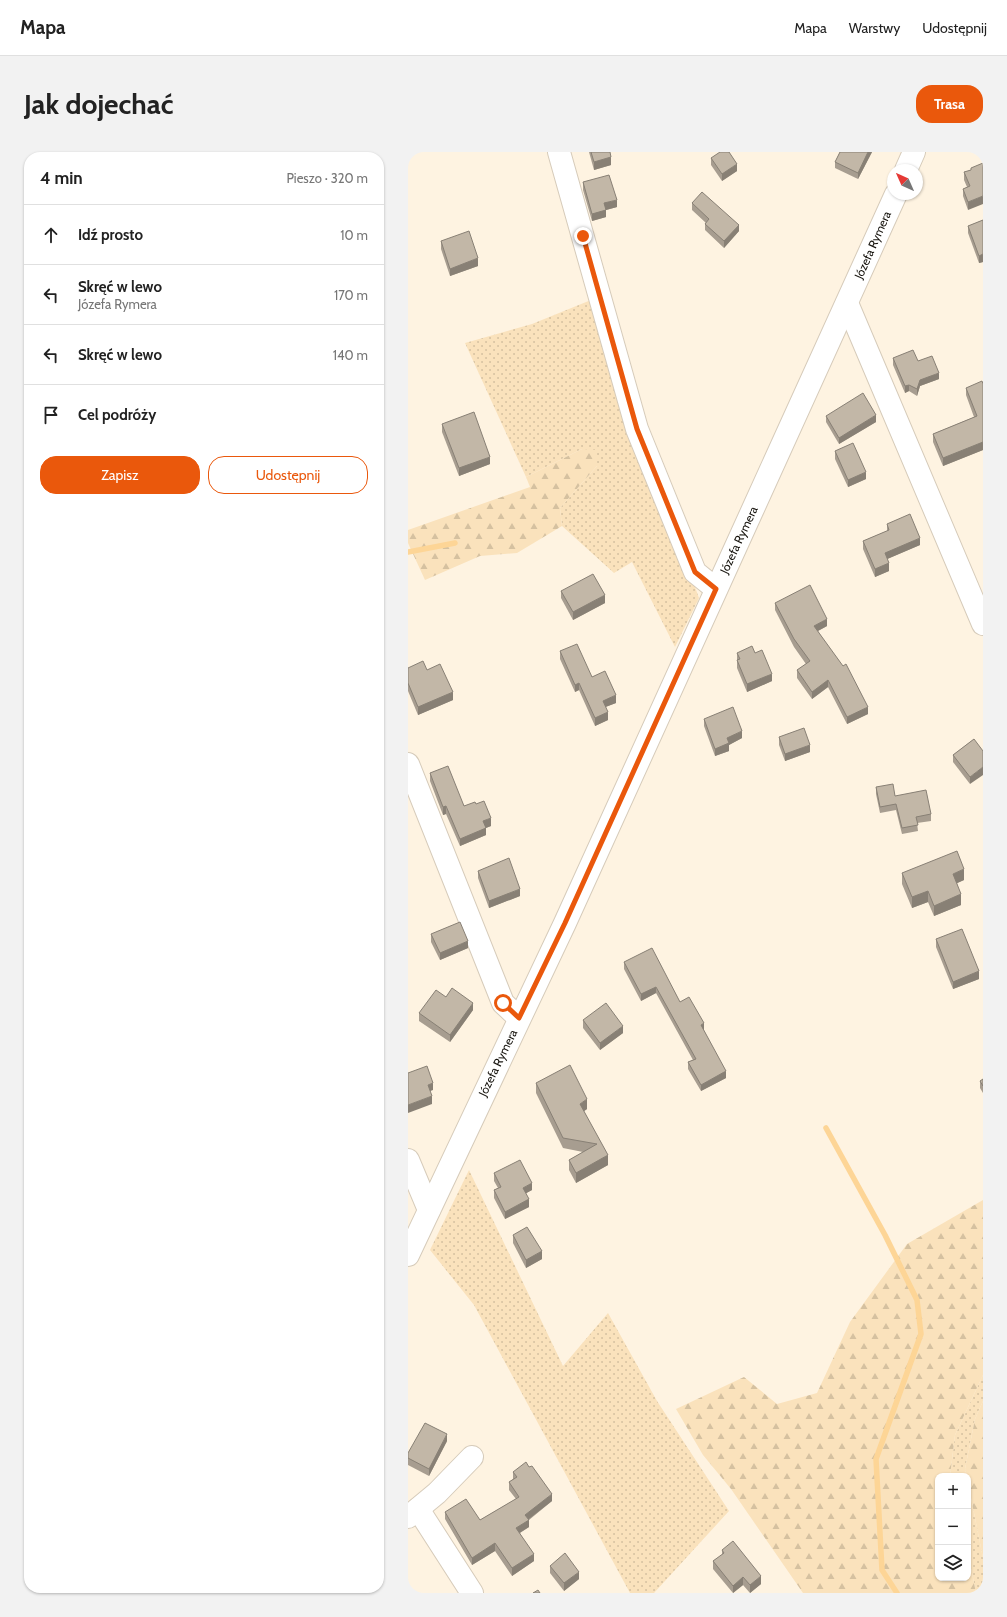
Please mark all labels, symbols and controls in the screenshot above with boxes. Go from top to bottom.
text: Mapa [20,16,66,39]
text: Mapa [794,19,827,37]
text: Warstwy [849,19,900,37]
text: Udostępnij [922,19,987,37]
button: Trasa [916,85,983,123]
text: Jak dojechać [24,87,173,121]
north arrow [887,164,923,200]
text: 4 min [40,168,83,188]
text: Pieszo · 320 m [287,170,368,186]
street label: Józefa Rymera [850,208,894,282]
icon: ahead [40,224,62,246]
text: Idź prosto [78,226,143,244]
text: 10 m [340,227,368,243]
route end [574,227,592,245]
text: Skręć w lewo [78,278,162,296]
icon: left [40,284,62,306]
text: 170 m [334,287,368,303]
text: Józefa Rymera [78,296,157,312]
icon: left [40,344,62,366]
text: Skręć w lewo [78,346,162,364]
text: 140 m [333,347,368,363]
icon: arrive [40,404,62,426]
text: Cel podróży [78,406,156,424]
button: Zapisz [40,456,200,494]
button: Udostępnij [208,456,368,494]
street label: Józefa Rymera [716,503,761,577]
route start [494,994,512,1012]
street label: Józefa Rymera [474,1027,520,1100]
map controls [935,1473,971,1581]
button: + [935,1473,971,1509]
button: − [935,1509,971,1545]
button: layers [935,1545,971,1581]

